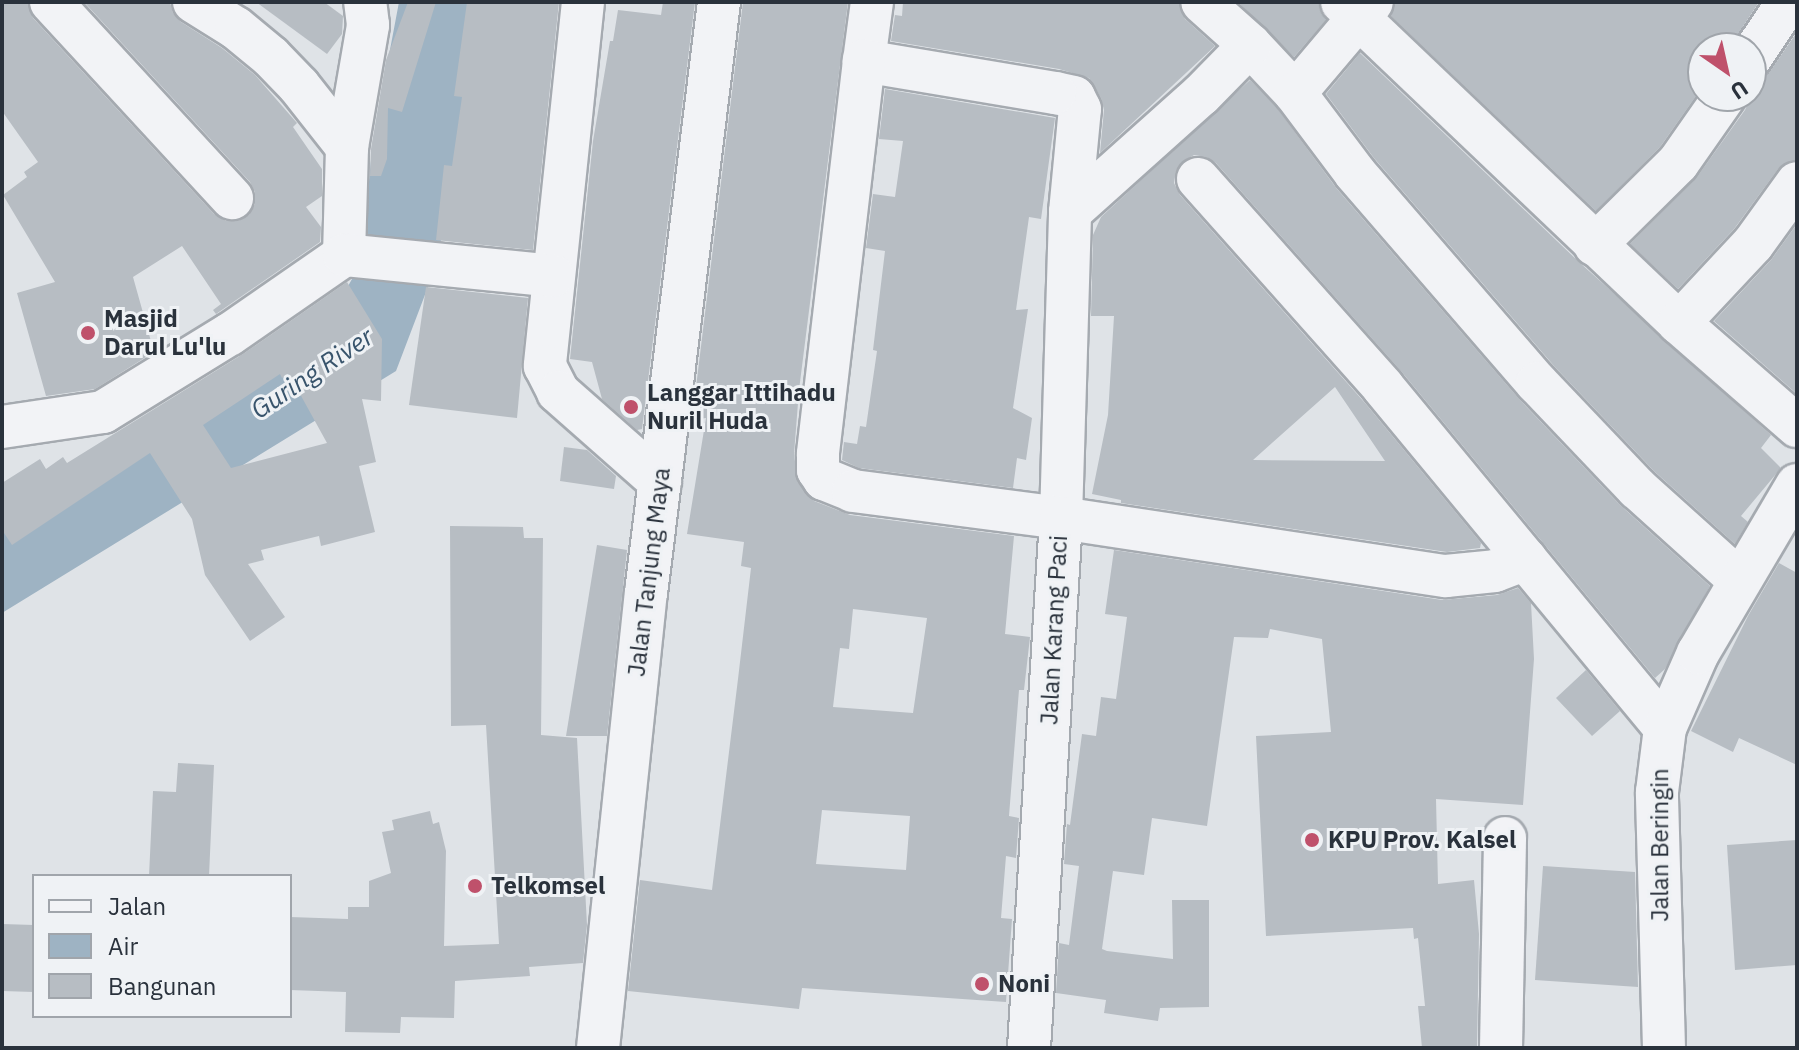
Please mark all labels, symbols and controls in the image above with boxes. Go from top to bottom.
north arrow [1687,32,1767,112]
text: U [1725,74,1754,107]
place label: Masjid Darul Lu'lu [104,305,226,361]
water label: Guring River [245,321,379,425]
marker: Masjid Darul Lu'lu [79,324,97,342]
place label: Langgar Ittihadu Nuril Huda [647,379,836,435]
marker: Langgar Ittihadu Nuril Huda [622,398,640,416]
street label: Jalan Tanjung Maya [622,466,676,678]
street label: Jalan Karang Paci [1035,534,1073,726]
street label: Jalan Beringin [1646,768,1674,922]
place label: KPU Prov. Kalsel [1328,826,1516,854]
marker: KPU Prov. Kalsel [1303,831,1321,849]
place label: Telkomsel [491,872,605,900]
legend [32,874,292,1018]
marker: Telkomsel [466,877,484,895]
text: Jalan [108,890,166,922]
text: Air [108,930,138,962]
text: Bangunan [108,970,216,1002]
place label: Noni [998,970,1050,998]
marker: Noni [973,975,991,993]

